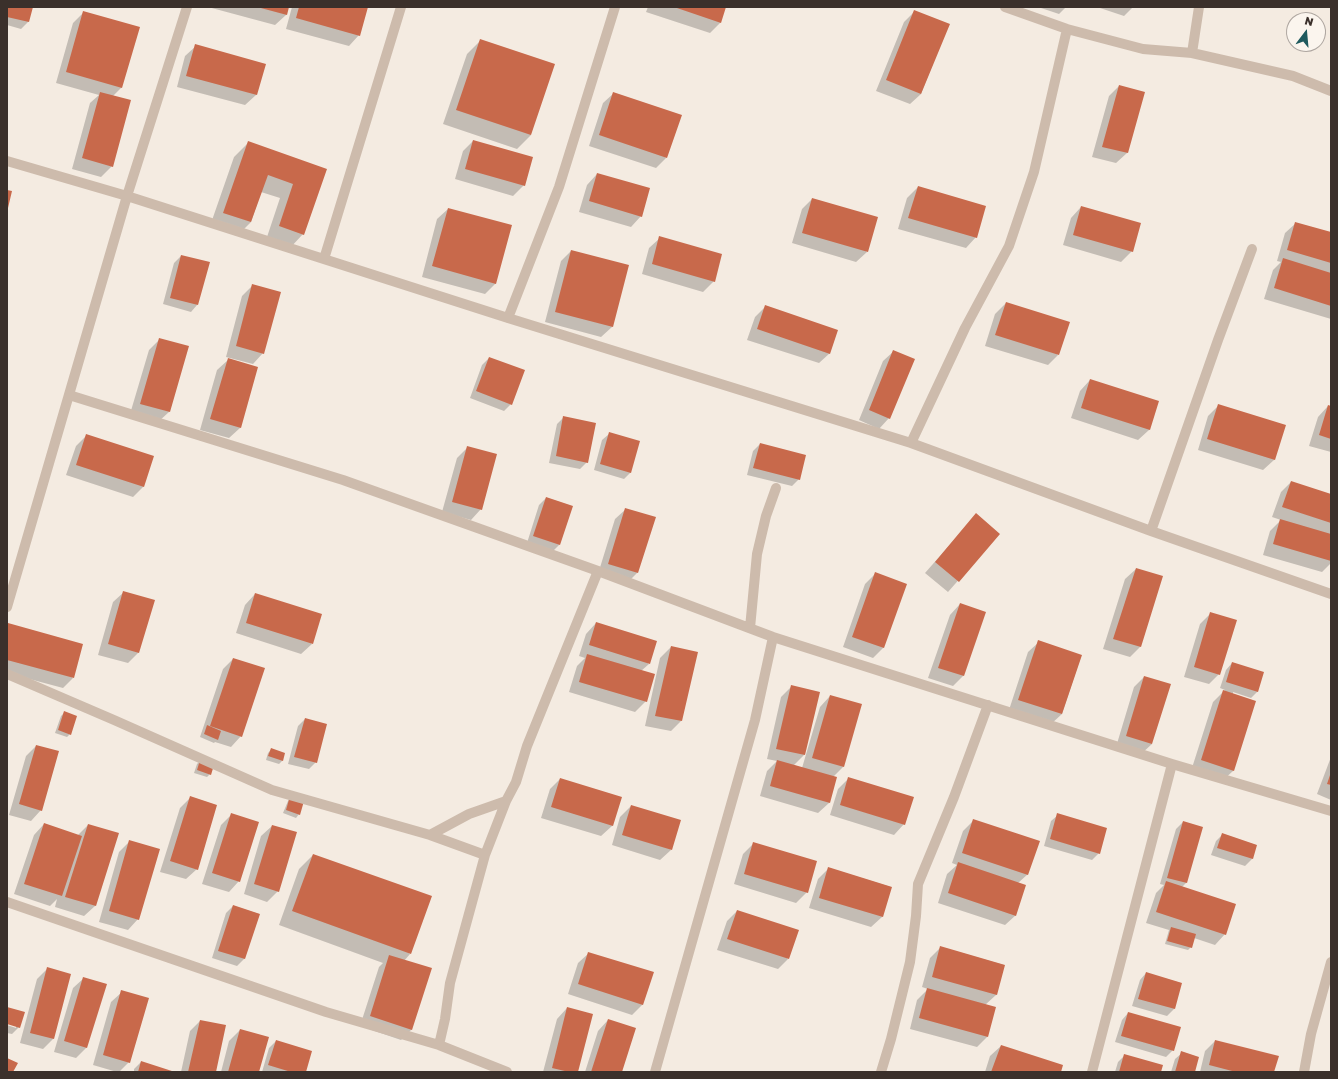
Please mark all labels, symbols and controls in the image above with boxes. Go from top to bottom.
north arrow [1286,12,1326,52]
text: N [1303,14,1315,28]

